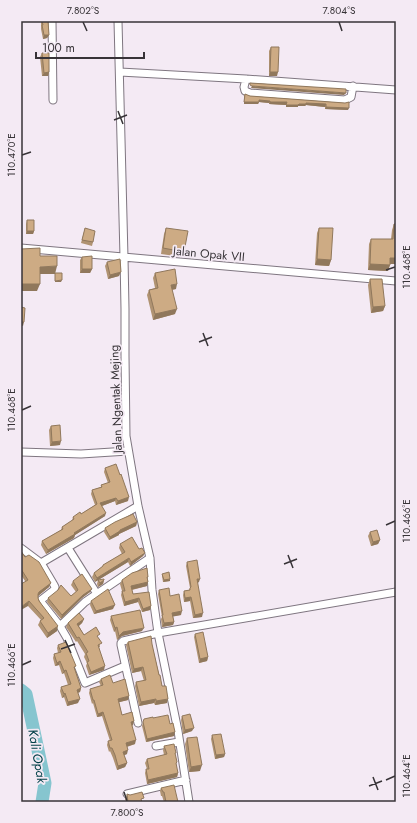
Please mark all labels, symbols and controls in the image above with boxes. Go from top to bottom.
text: 7.802°S [67,3,100,18]
text: 7.804°S [323,3,356,18]
scale bar [36,34,144,60]
text: 100 m [42,39,75,57]
text: 110.470°E [4,133,19,177]
street label: Jalan Opak VII [170,242,246,266]
text: 110.468°E [399,245,414,289]
street label: Jalan Ngentak Mejing [105,345,127,455]
text: 110.468°E [4,388,19,432]
text: 110.466°E [399,499,414,543]
text: 110.466°E [4,643,19,687]
water label: Kali Opak [23,728,52,785]
text: 110.464°E [399,754,414,798]
text: 7.800°S [111,805,144,820]

